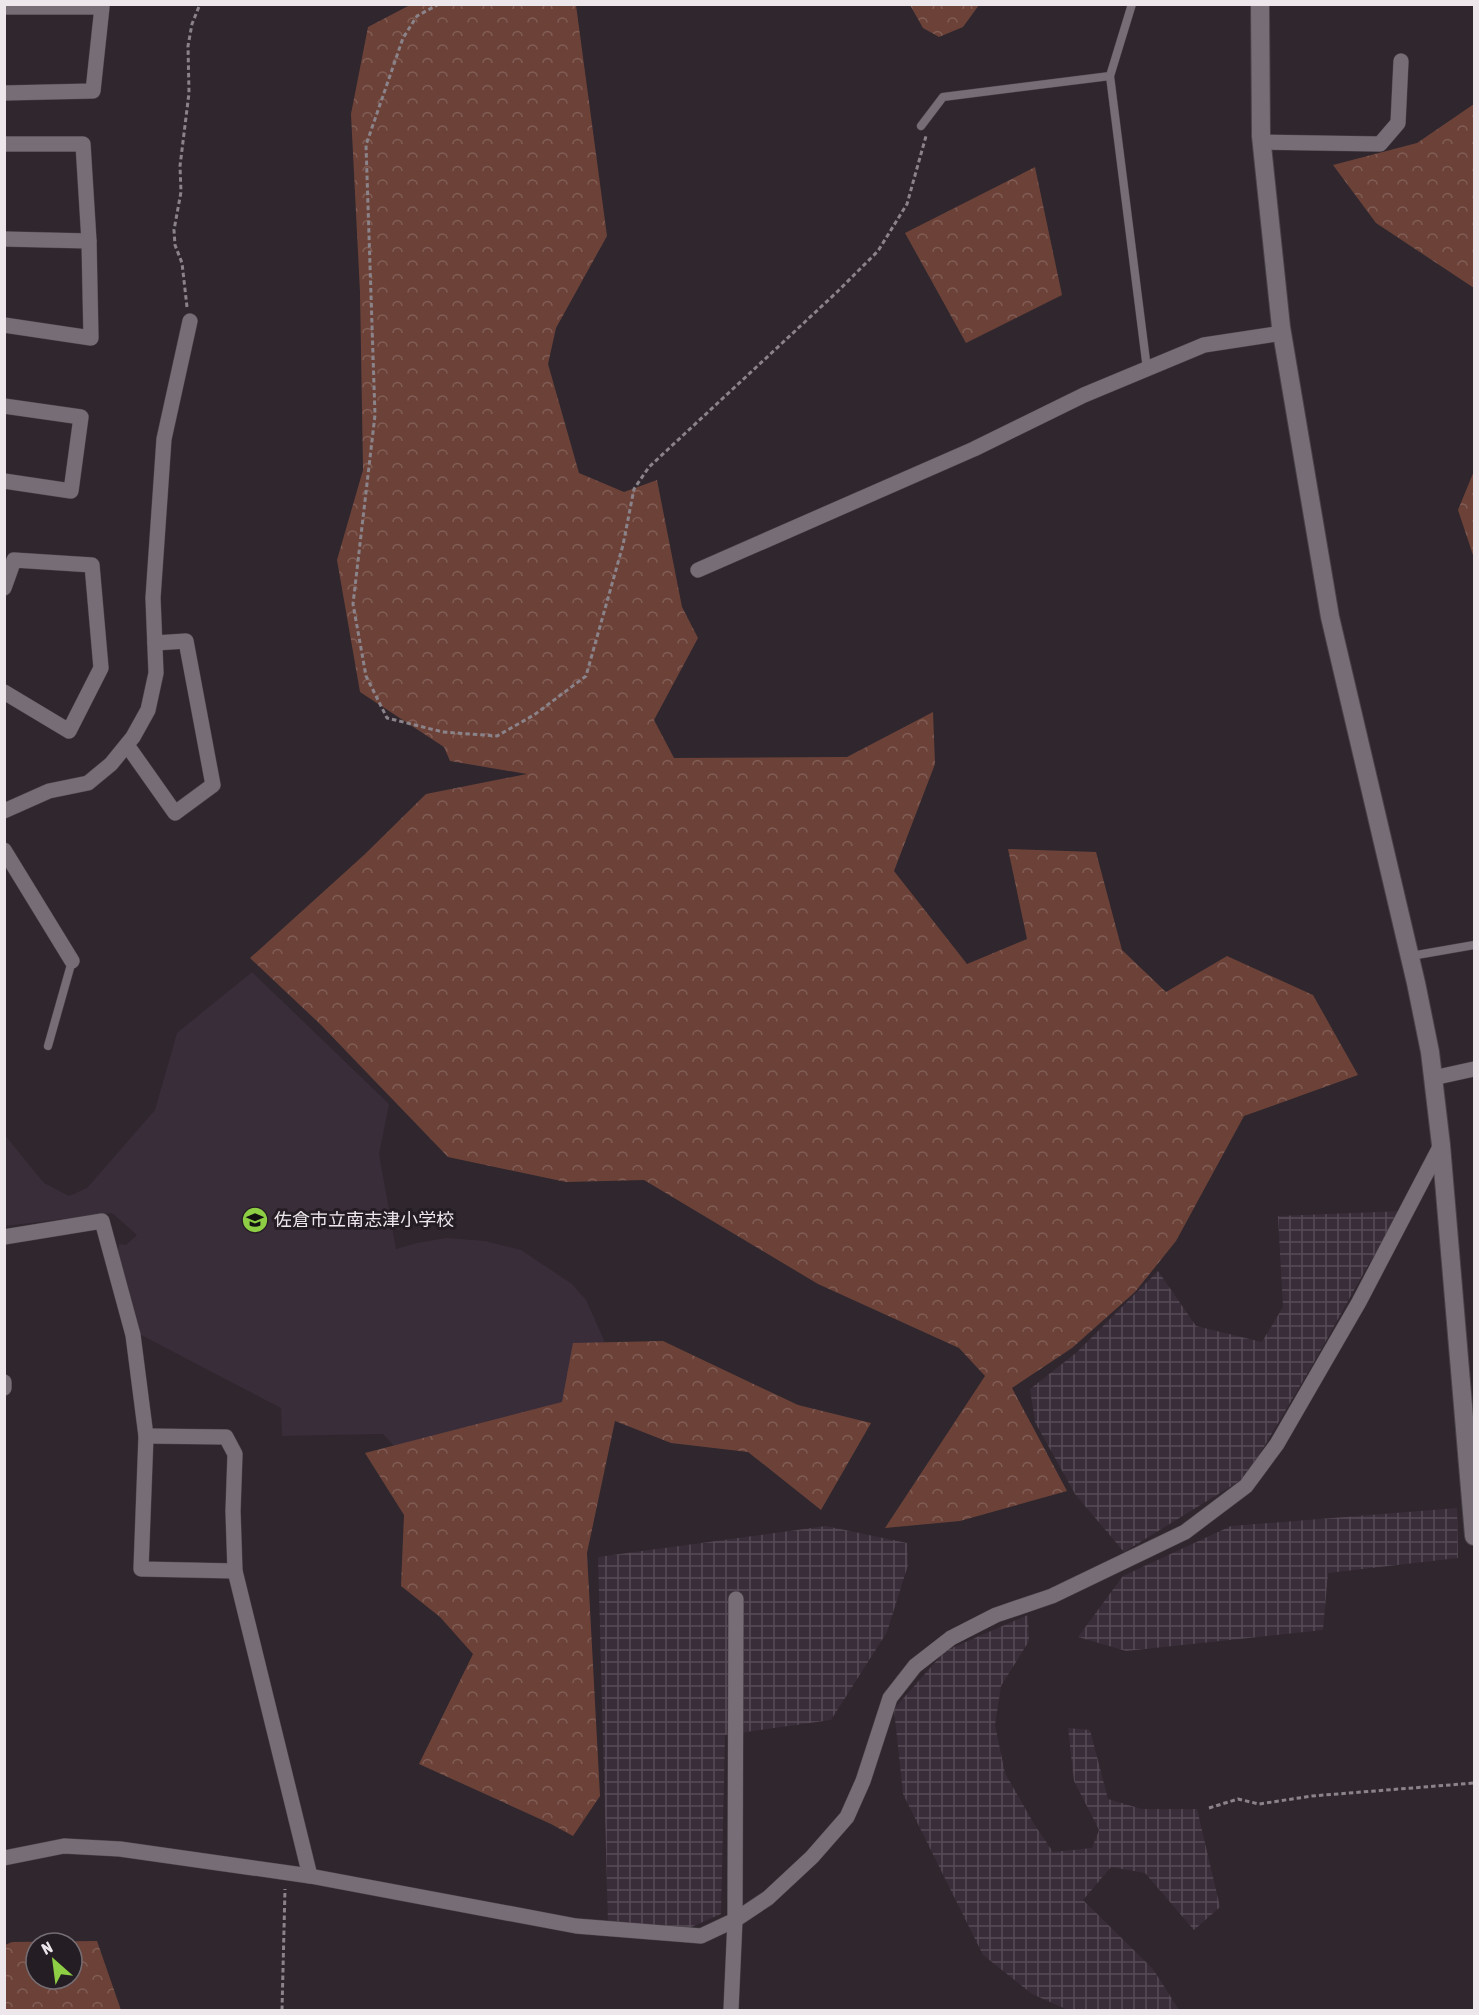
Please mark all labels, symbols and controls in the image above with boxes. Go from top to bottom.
school or university icon: 佐倉市立南志津小学校 [240,1205,270,1235]
place label: 佐倉市立南志津小学校 [274,1209,454,1230]
north arrow [24,1931,84,1991]
text: N [39,1938,55,1958]

